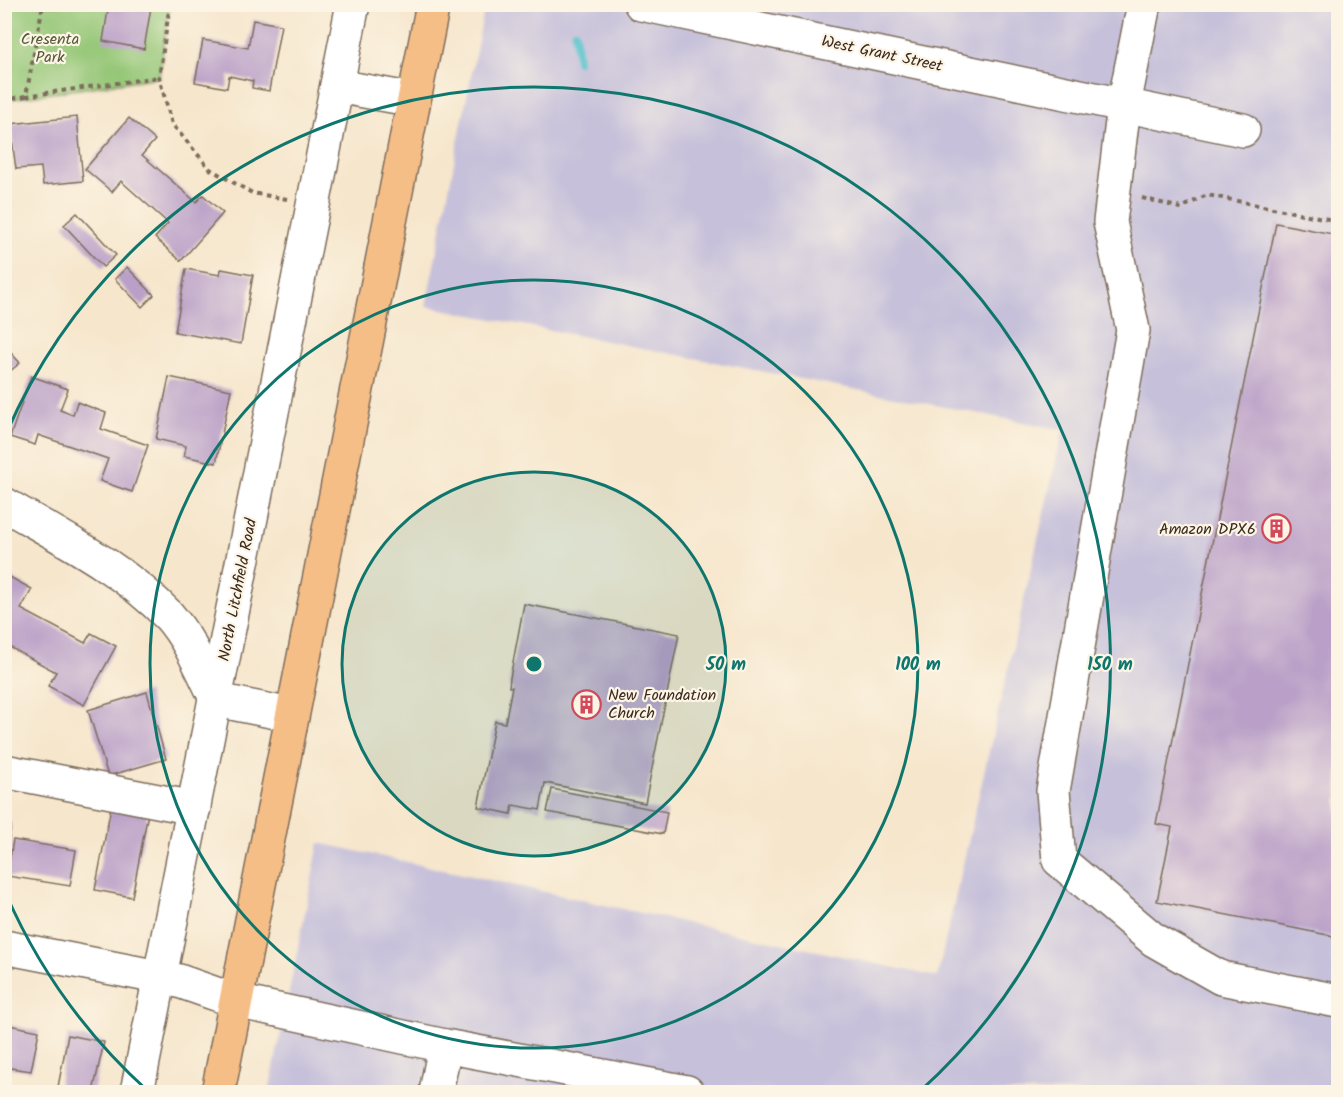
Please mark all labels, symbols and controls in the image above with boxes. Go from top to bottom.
park label: Cresenta Park [21,27,79,70]
street label: West Grant Street [819,29,946,79]
building icon: Amazon DPX6 [1261,513,1293,545]
street label: North Litchfield Road [212,515,264,664]
place label: Amazon DPX6 [1159,517,1256,542]
text: 50 m [705,651,746,680]
text: 100 m [895,651,941,680]
text: 150 m [1087,651,1133,680]
centre of rings [524,654,544,674]
place label: New Foundation Church [608,683,716,726]
building icon: New Foundation Church [571,688,603,720]

